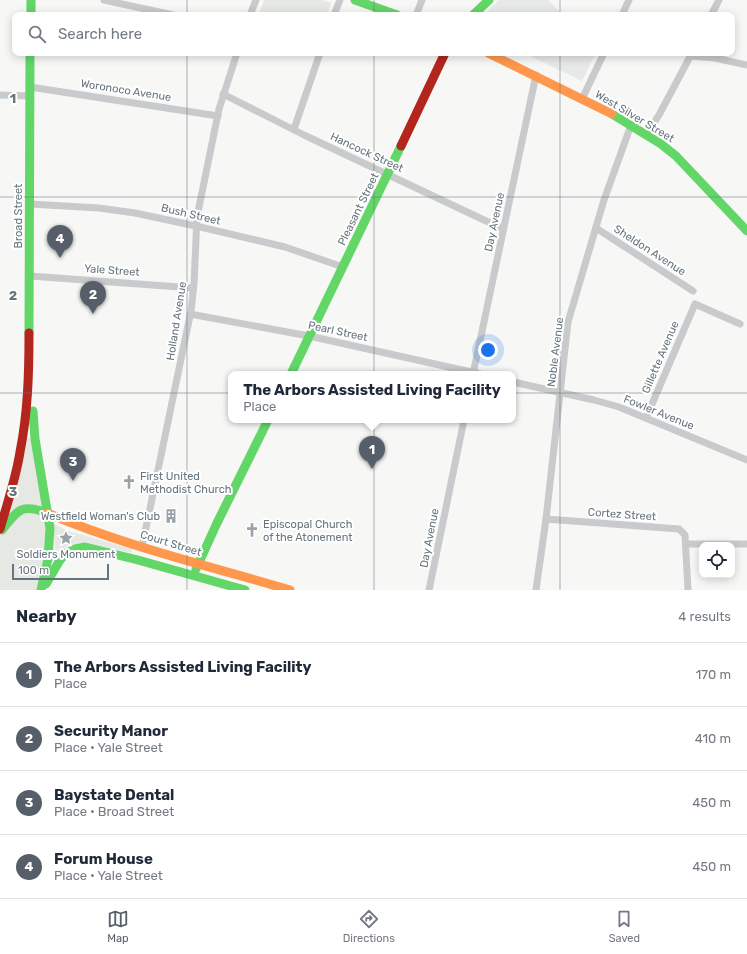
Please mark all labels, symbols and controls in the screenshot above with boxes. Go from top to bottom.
search box [12,12,735,56]
icon: search [26,23,48,45]
text: Search here [58,25,142,43]
street label: Woronoco Avenue [80,77,172,104]
street label: West Silver Street [593,88,677,146]
text: 1 [10,91,16,106]
street label: Hancock Street [328,130,406,175]
street label: Pleasant Street [335,170,382,248]
street label: Broad Street [12,183,25,248]
street label: Day Avenue [482,191,507,253]
street label: Bush Street [160,201,223,228]
street label: Sheldon Avenue [611,222,688,278]
pin: 4 [47,225,73,258]
street label: Yale Street [84,262,141,279]
pin: 2 [80,281,106,314]
street label: Holland Avenue [164,281,189,361]
text: 2 [9,288,17,303]
street label: Noble Avenue [545,316,566,388]
street label: Pearl Street [307,319,370,344]
street label: Gillette Avenue [639,319,682,395]
your location [478,340,498,360]
popup [228,371,516,423]
text: The Arbors Assisted Living Facility [243,381,501,399]
street label: Fowler Avenue [622,392,696,433]
text: Place [243,399,276,414]
pin: 1 [359,436,385,469]
pin: 3 [60,448,86,481]
place label: First United Methodist Church [140,470,231,496]
church icon: First United Methodist Church [121,474,137,490]
text: 3 [9,484,18,499]
street label: Cortez Street [587,506,657,523]
street label: Day Avenue [417,507,442,569]
building icon: Westfield Woman's Club [163,508,179,524]
place label: Westfield Woman's Club [41,510,160,523]
place label: Episcopal Church of the Atonement [263,518,353,544]
church icon: Episcopal Church of the Atonement [244,522,260,538]
street label: Court Street [139,528,204,559]
place icon: Soldiers Monument [58,530,74,546]
map controls [699,542,735,578]
button: locate [699,542,735,578]
place label: Soldiers Monument [17,548,116,561]
scale bar [12,562,109,581]
text: 100 m [18,564,49,577]
text: Nearby [16,606,77,626]
text: 4 results [678,609,731,624]
text: The Arbors Assisted Living Facility [54,658,312,676]
text: 1 [26,667,32,682]
text: 170 m [696,667,731,682]
text: Place [54,676,87,691]
text: Security Manor [54,722,168,740]
text: 2 [25,731,33,746]
text: 410 m [695,731,731,746]
text: Place · Yale Street [54,740,163,755]
text: Baystate Dental [54,786,174,804]
text: 3 [25,795,33,810]
text: 450 m [692,795,731,810]
text: Place · Broad Street [54,804,174,819]
text: Forum House [54,850,153,868]
text: 4 [25,859,33,874]
text: 450 m [692,859,731,874]
text: Place · Yale Street [54,868,163,883]
tab: Map [107,908,129,945]
tab: Directions [343,908,395,945]
tab: Saved [609,908,640,945]

